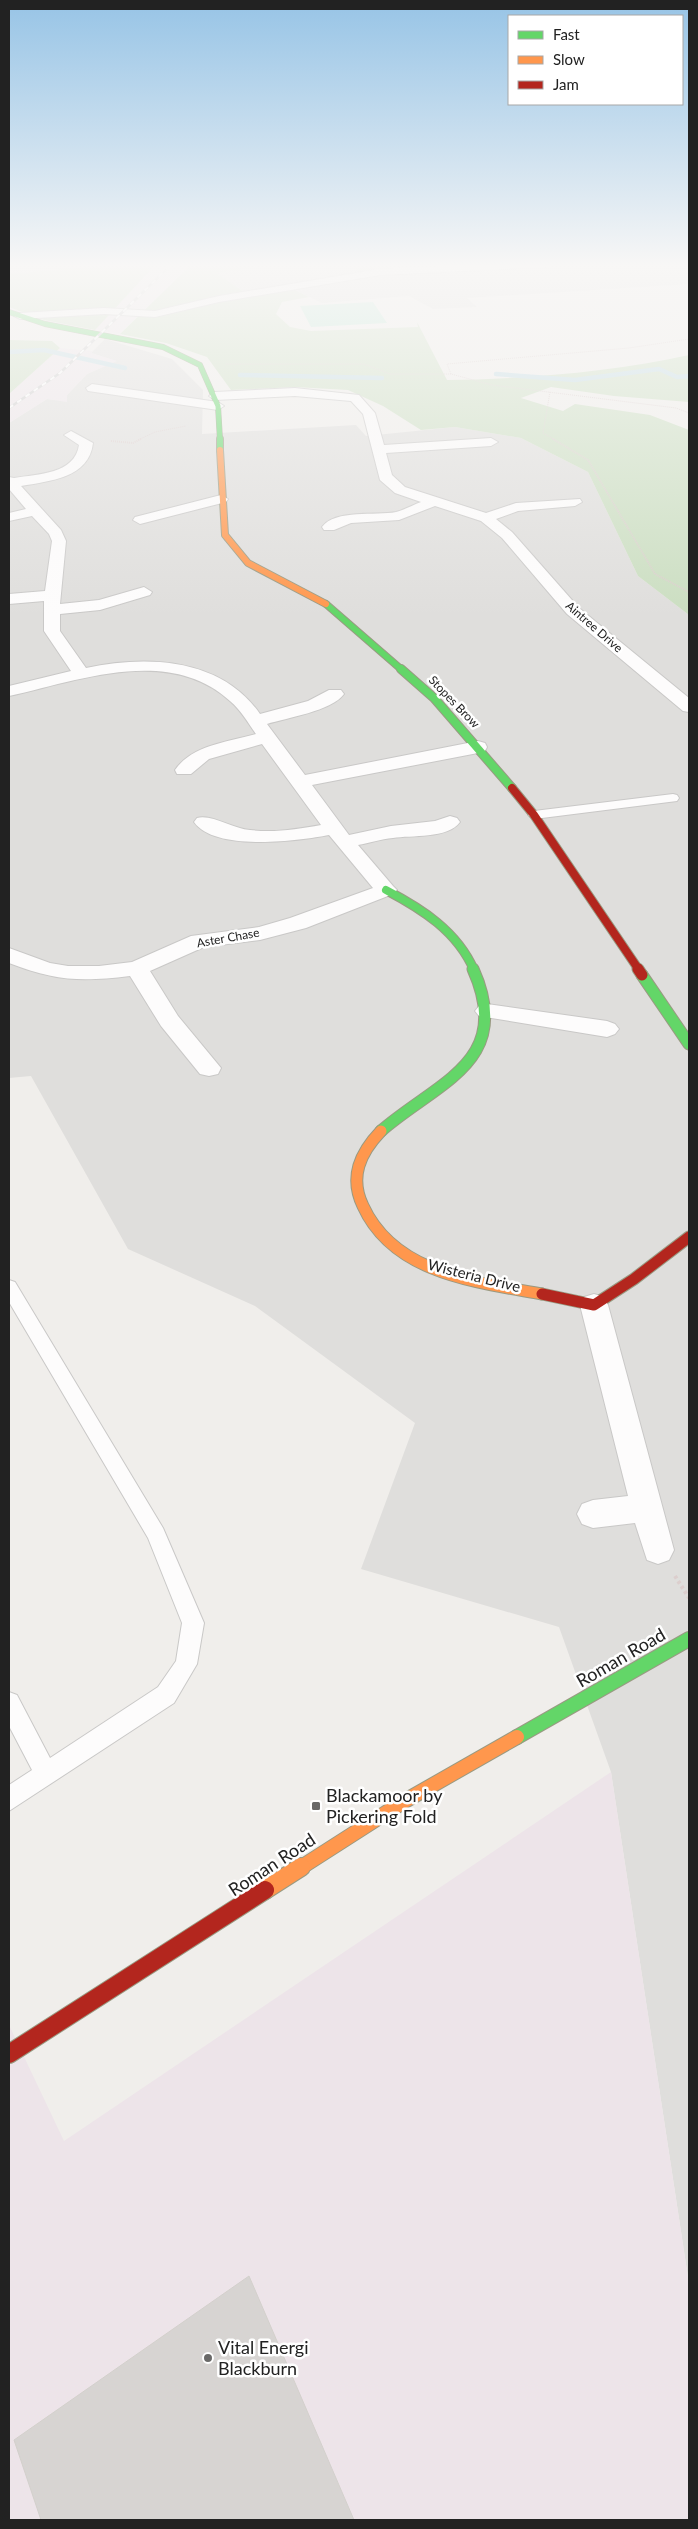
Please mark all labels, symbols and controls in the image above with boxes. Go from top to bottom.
legend [508,15,683,105]
text: Fast [553,25,580,43]
text: Slow [553,50,585,68]
text: Jam [553,75,579,93]
street label: Aintree Drive [563,598,626,655]
street label: Stopes Brow [426,673,483,731]
street label: Aster Chase [195,925,260,950]
street label: Wisteria Drive [426,1255,523,1295]
street label: Roman Road [572,1623,669,1691]
place label: Blackamoor by Pickering Fold [326,1784,443,1827]
marker: Blackamoor by Pickering Fold [310,1800,322,1812]
street label: Roman Road [224,1828,319,1900]
place label: Vital Energi Blackburn [218,2336,308,2379]
marker: Vital Energi Blackburn [202,2352,214,2364]

